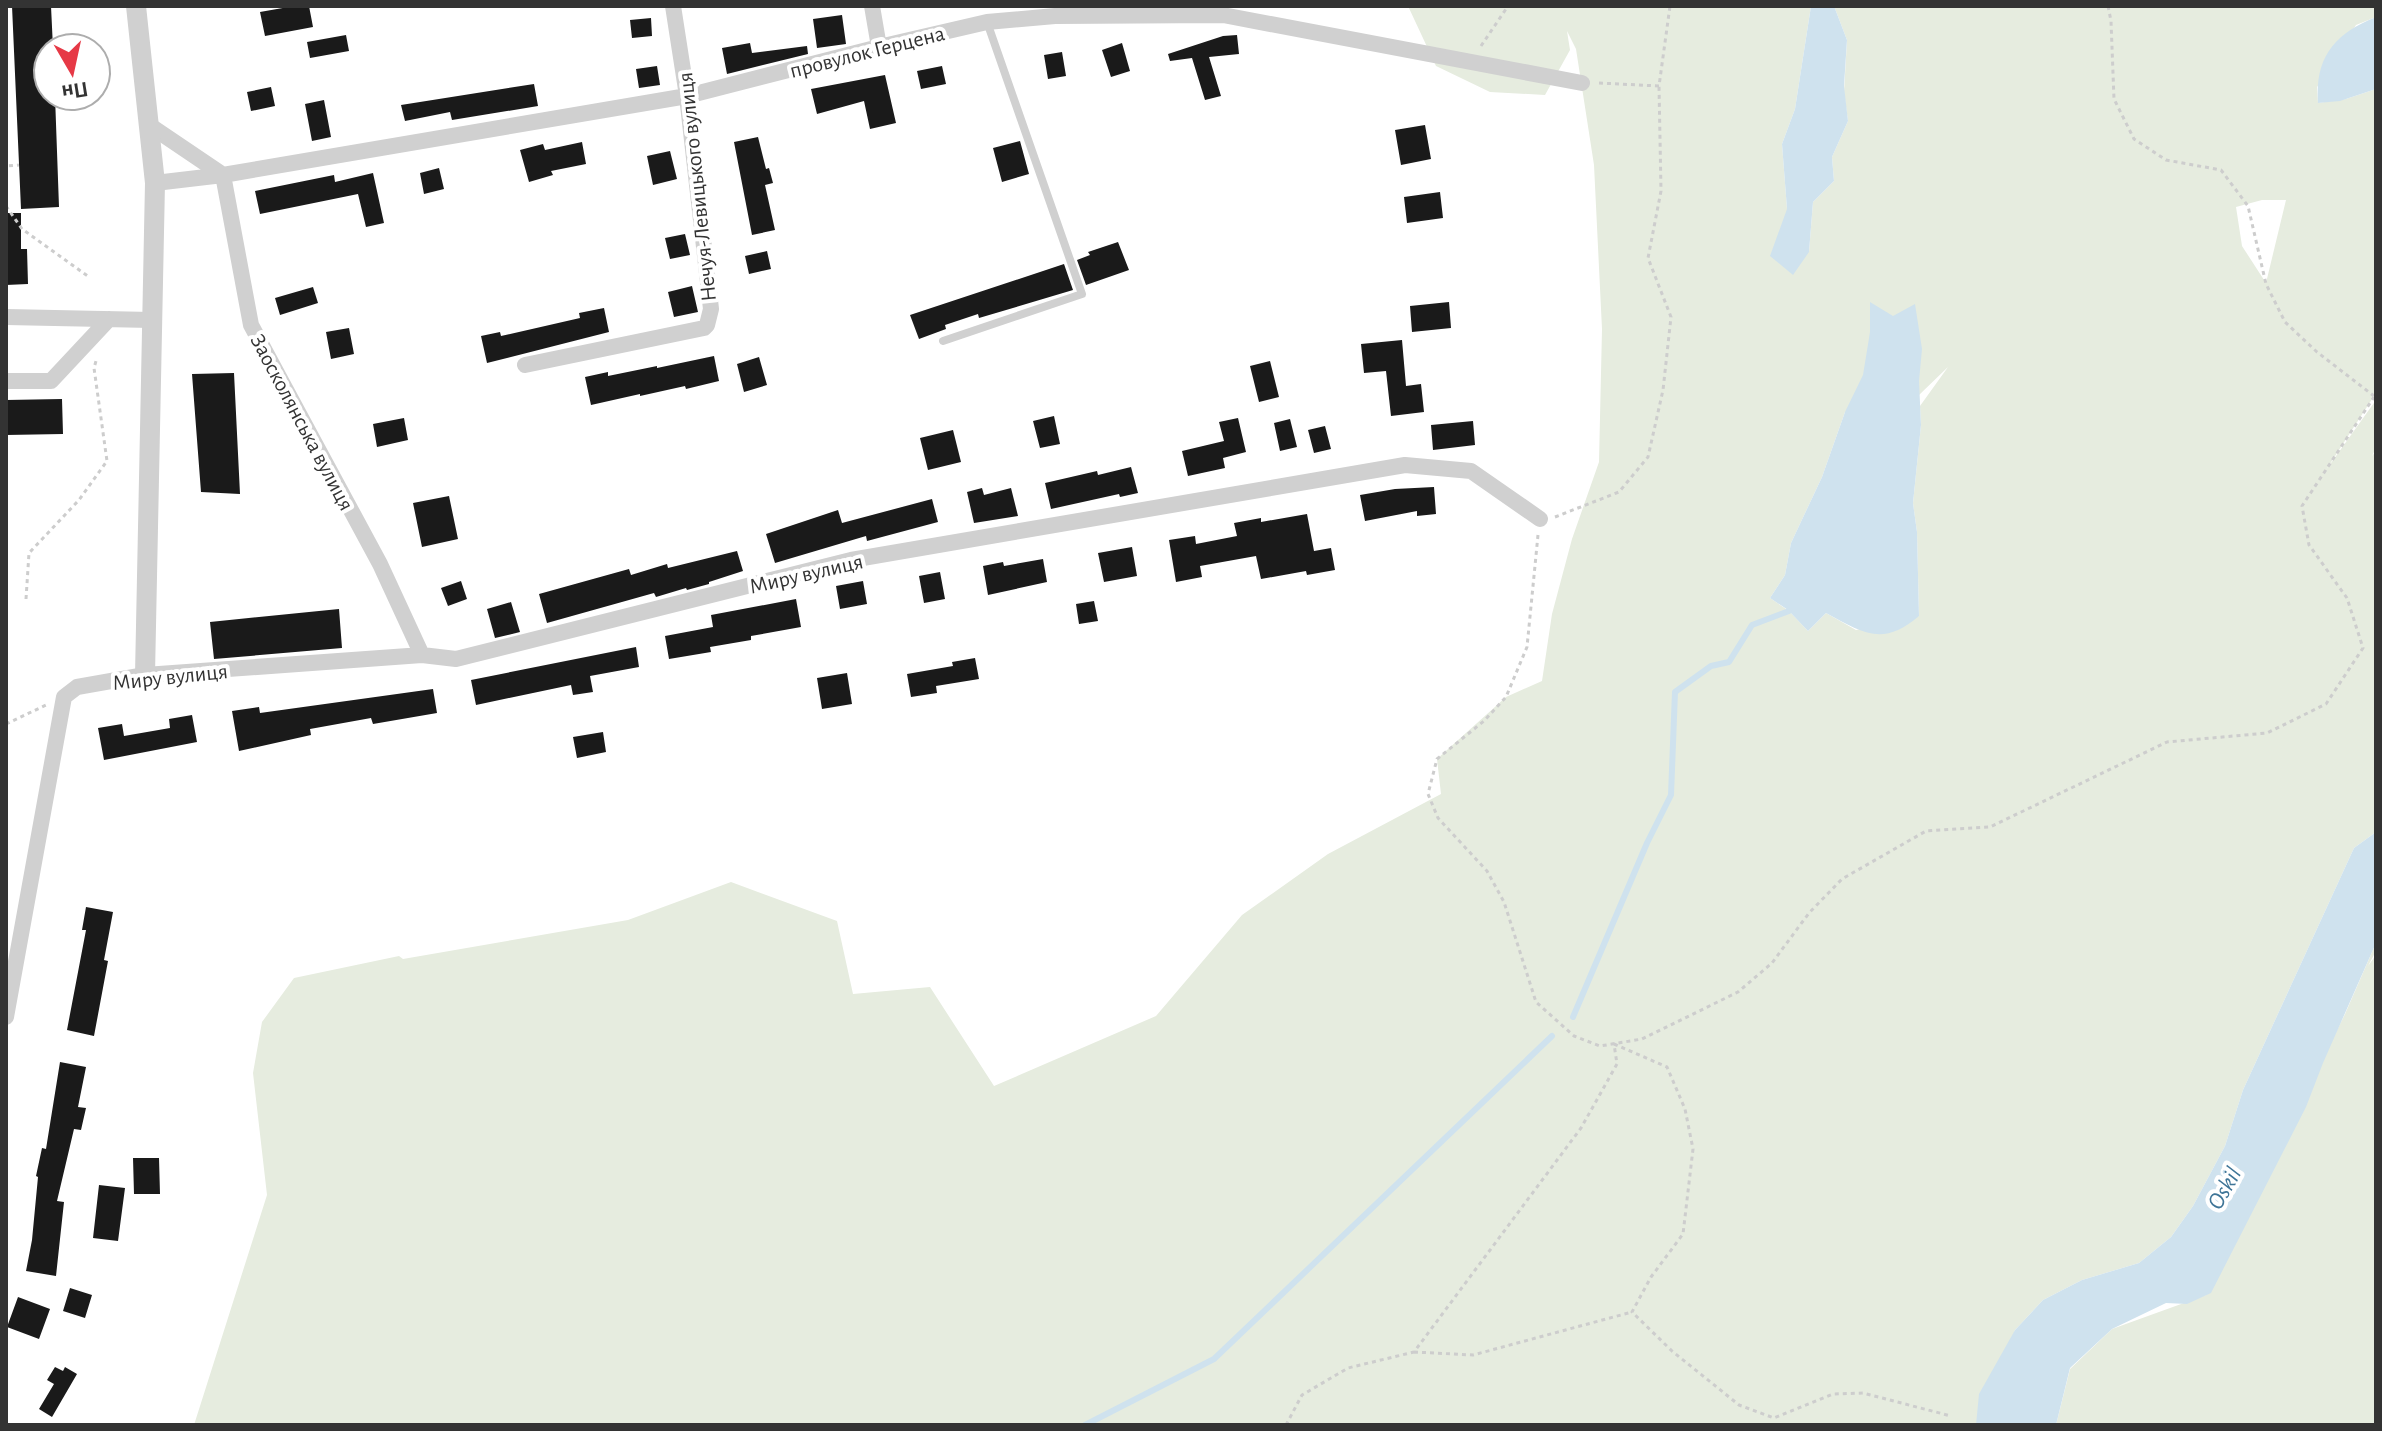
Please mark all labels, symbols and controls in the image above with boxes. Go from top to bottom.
street label: провулок Герцена [788,22,947,82]
north arrow [32,32,112,112]
street label: Нечуя-Левицького вулиця [674,71,720,303]
text: Пн [60,78,90,104]
street label: Заосколянська вулиця [246,331,358,514]
street label: Миру вулиця [747,550,865,598]
street label: Миру вулиця [111,660,229,694]
water label: Oskil [2203,1163,2246,1214]

